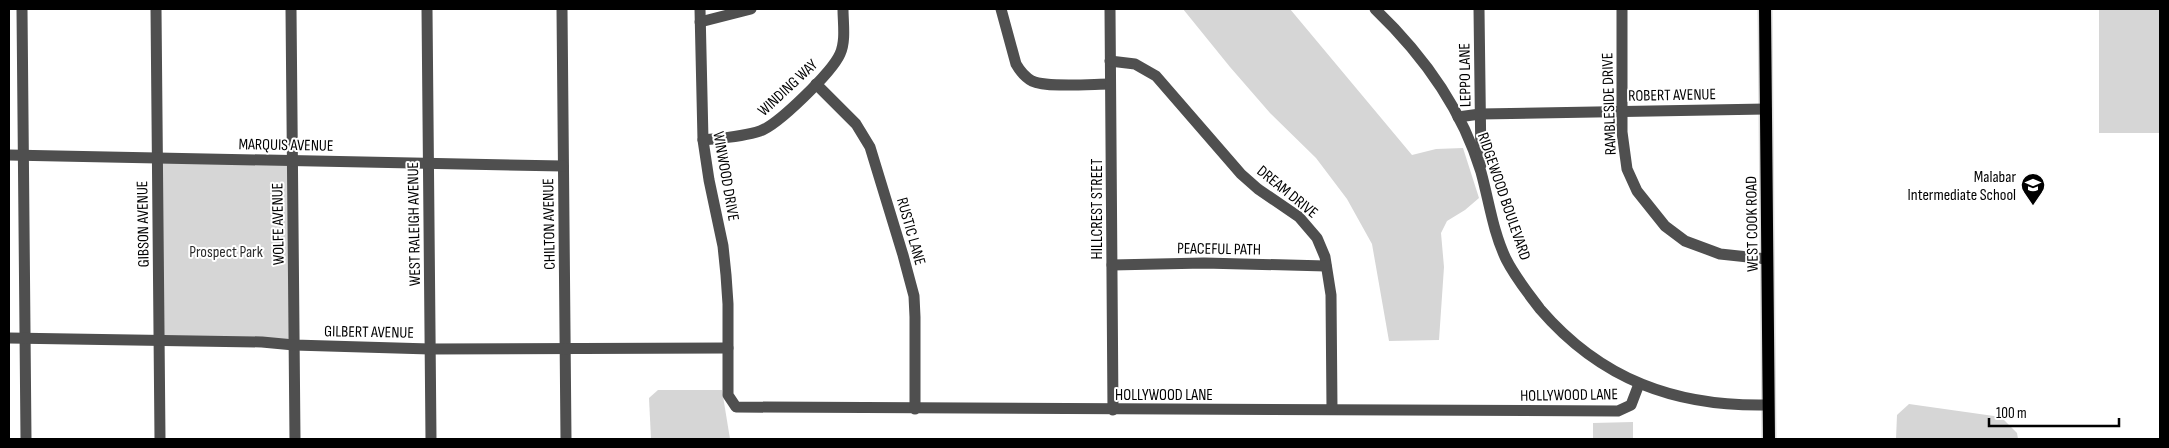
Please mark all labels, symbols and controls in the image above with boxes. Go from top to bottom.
street label: LEPPO LANE [1455,43,1476,107]
street label: RAMBLESIDE DRIVE [1598,52,1621,156]
street label: WINDING WAY [754,56,822,120]
street label: ROBERT AVENUE [1628,85,1716,106]
street label: WINWOOD DRIVE [708,130,743,223]
street label: RIDGEWOOD BOULEVARD [1473,130,1534,263]
street label: MARQUIS AVENUE [238,135,334,156]
street label: HILLCREST STREET [1088,158,1107,259]
street label: WEST RALEIGH AVENUE [404,162,425,286]
street label: DREAM DRIVE [1253,162,1321,222]
place label: Malabar Intermediate School [1907,168,2016,205]
school or university icon: Malabar Intermediate School [2020,172,2046,206]
street label: WEST COOK ROAD [1742,176,1763,272]
street label: CHILTON AVENUE [539,178,560,270]
street label: GIBSON AVENUE [133,181,154,267]
street label: WOLFE AVENUE [268,183,289,265]
street label: RUSTIC LANE [892,195,929,268]
street label: PEACEFUL PATH [1177,239,1261,260]
park label: Prospect Park [189,243,263,262]
street label: GILBERT AVENUE [324,322,414,343]
street label: HOLLYWOOD LANE [1520,385,1618,406]
street label: HOLLYWOOD LANE [1115,386,1213,405]
scale bar [1989,396,2119,428]
text: 100 m [1996,404,2027,423]

